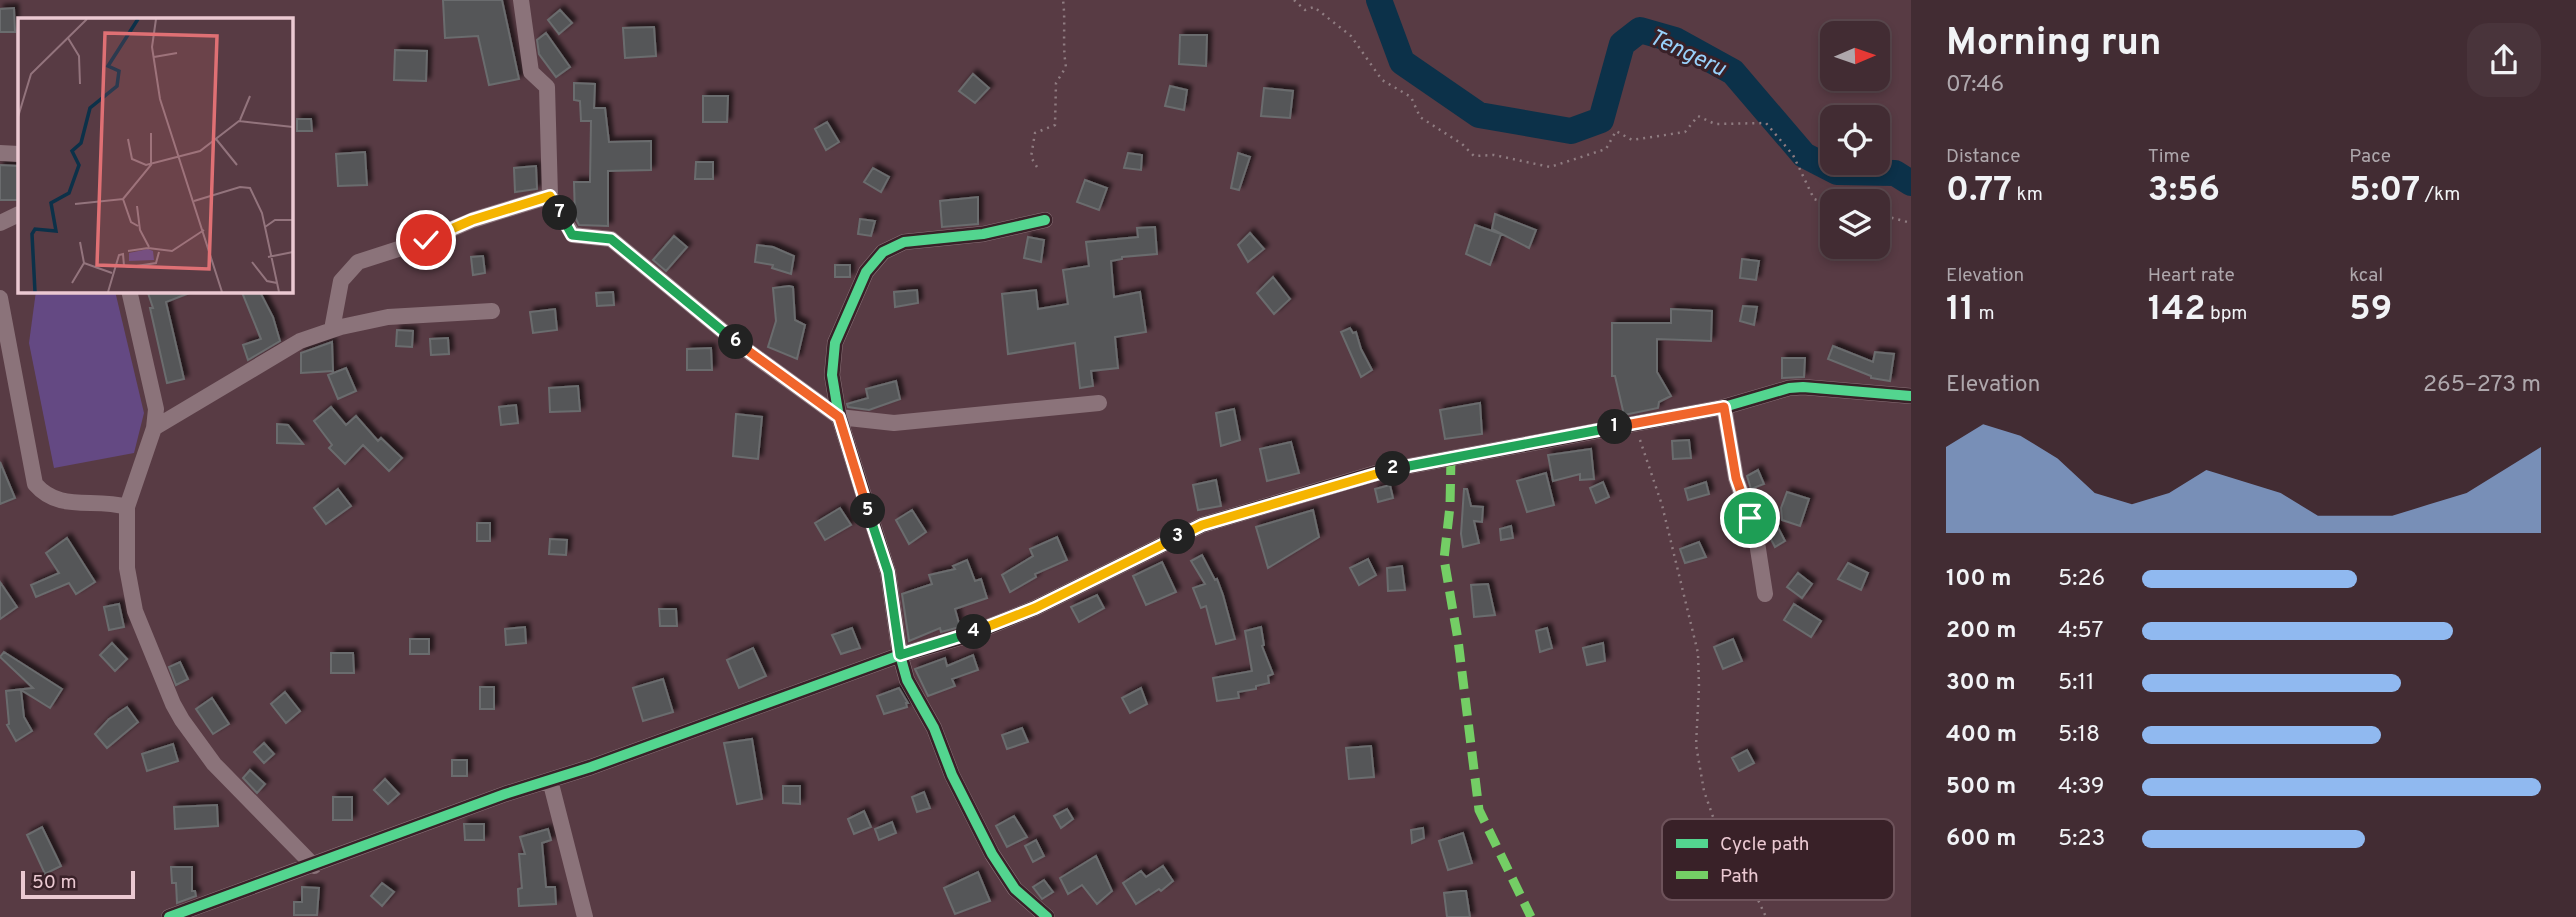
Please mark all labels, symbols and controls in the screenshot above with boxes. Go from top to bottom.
inset map [18,18,292,292]
text: Morning run [1946,20,2162,69]
north arrow [1820,21,1890,91]
map controls [1820,21,1890,259]
button: share [2467,23,2541,97]
water label: Tengeru [1644,24,1730,85]
text: 07:46 [1946,71,2004,100]
button: locate [1820,105,1890,175]
text: Distance [1946,145,2021,169]
text: Time [2148,145,2190,169]
text: Pace [2349,145,2391,169]
text: 0.77 [1946,169,2012,213]
text: 3:56 [2148,169,2220,213]
text: 5:07 [2349,169,2420,213]
text: km [2012,183,2043,207]
text: /km [2420,183,2460,207]
button: layers [1820,189,1890,259]
pin: 7 [542,196,578,230]
text: 7 [554,200,565,224]
pin [396,210,456,270]
icon: check [407,221,445,259]
text: Elevation [1946,264,2024,288]
text: Heart rate [2148,264,2235,288]
text: kcal [2349,264,2383,288]
text: 11 [1946,288,1974,332]
text: 142 [2148,288,2206,332]
text: 59 [2349,288,2392,332]
text: m [1974,302,1995,326]
text: bpm [2206,302,2247,326]
pin: 6 [718,324,754,360]
text: 6 [730,329,741,353]
text: Elevation [1946,371,2041,400]
text: 265–273 m [2423,371,2541,400]
pin: 1 [1598,410,1632,444]
text: 1 [1611,414,1618,438]
pin: 2 [1376,452,1410,486]
text: 2 [1387,456,1398,480]
pin [1720,488,1780,548]
pin: 5 [850,494,886,528]
text: 5 [862,498,873,522]
icon: arrive [1731,499,1769,537]
pin: 3 [1160,520,1196,554]
text: 3 [1172,524,1183,548]
text: 100 m [1946,565,2011,594]
text: 5:26 [2058,565,2105,594]
pin: 4 [956,614,992,650]
text: 200 m [1946,617,2016,646]
text: 4:57 [2058,617,2104,646]
text: 4 [967,619,980,643]
text: 300 m [1946,669,2016,698]
text: 5:11 [2058,669,2095,698]
text: 400 m [1946,721,2017,750]
text: 5:18 [2058,721,2100,750]
text: 500 m [1946,773,2016,802]
text: 4:39 [2058,773,2105,802]
legend [1662,819,1894,900]
text: 600 m [1946,825,2016,854]
text: 5:23 [2058,825,2105,854]
text: Cycle path [1720,833,1809,857]
text: Path [1720,865,1759,889]
scale bar [21,868,135,900]
text: 50 m [32,871,77,895]

